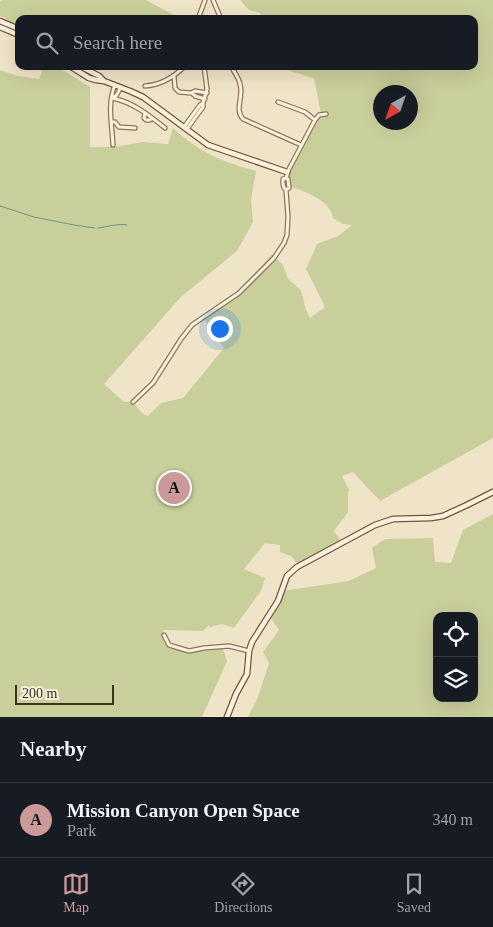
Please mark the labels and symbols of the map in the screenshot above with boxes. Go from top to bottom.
north arrow [373,85,418,130]
your location [207,316,233,342]
pin: A [158,469,190,507]
scale bar [15,682,114,705]

